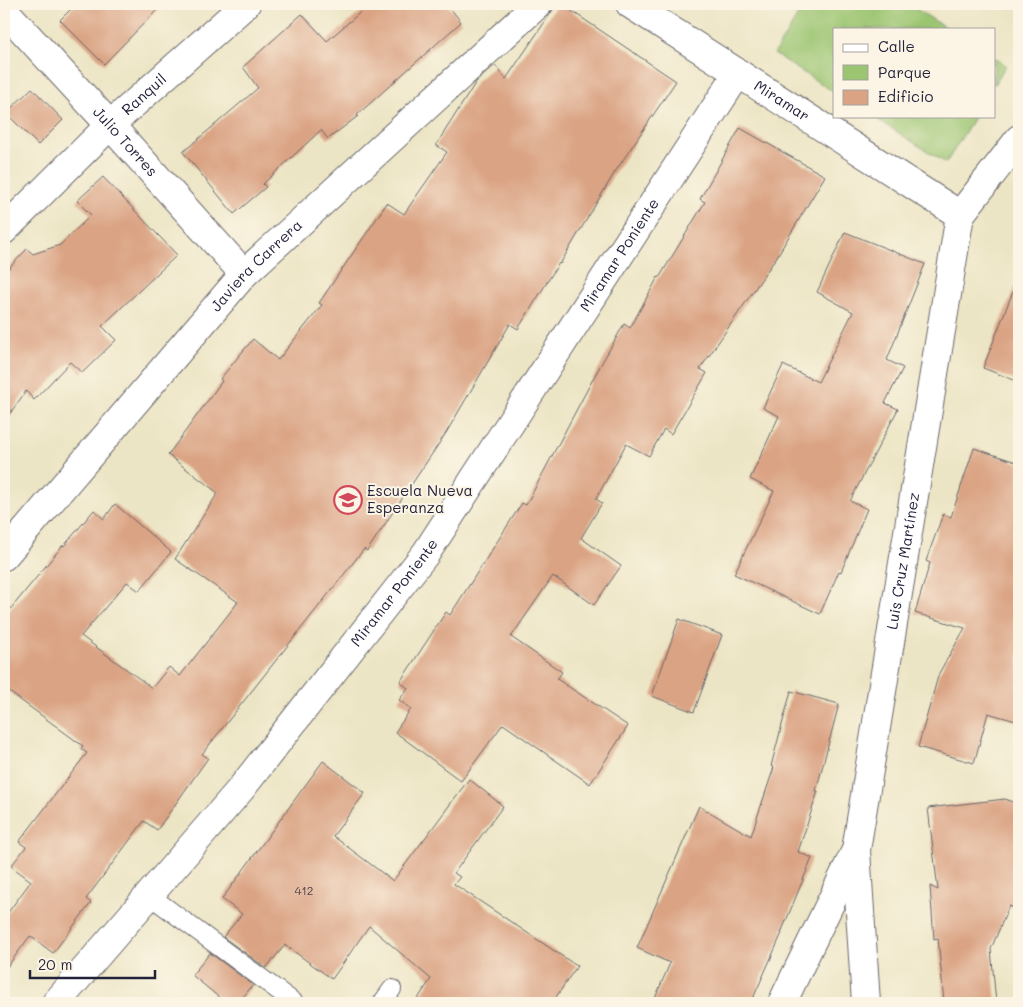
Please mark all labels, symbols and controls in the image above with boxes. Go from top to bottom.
legend [833,28,996,118]
text: Calle [878,36,915,56]
text: Parque [878,62,931,82]
street label: Ranquil [117,69,170,119]
street label: Miramar [751,75,814,125]
text: Edificio [878,86,934,106]
street label: Julio Torres [89,102,163,180]
street label: Miramar Poniente [575,194,663,315]
street label: Javiera Carrera [205,215,306,315]
place label: Escuela Nueva Esperanza [367,480,473,517]
school or university icon: Escuela Nueva Esperanza [333,485,363,515]
street label: Luis Cruz Martínez [881,491,923,631]
street label: Miramar Poniente [345,534,442,650]
house number: 412 [294,882,314,898]
scale bar [30,947,155,979]
text: 20 m [38,954,72,974]

